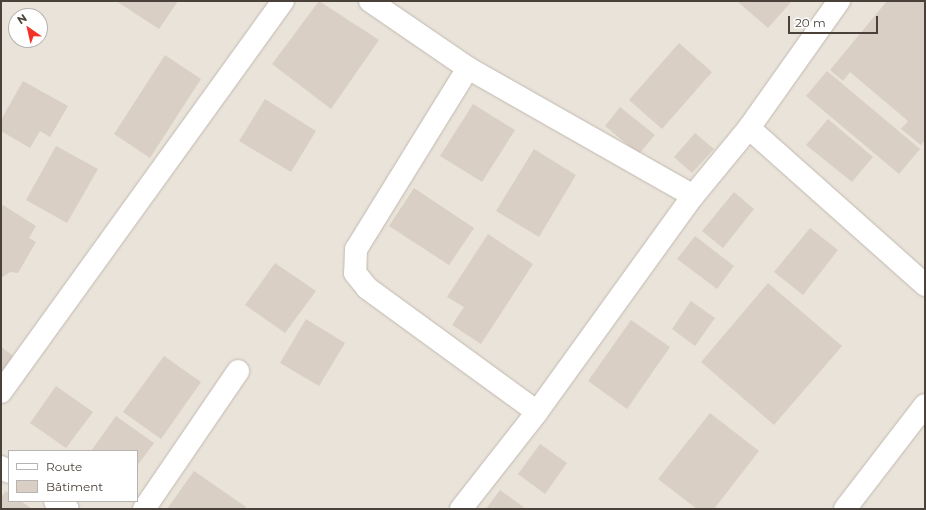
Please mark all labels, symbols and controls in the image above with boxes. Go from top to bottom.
north arrow [8,8,48,48]
scale bar [790,8,880,34]
text: N [14,11,29,27]
text: 20 m [795,15,826,30]
legend [8,450,138,502]
text: Route [46,459,82,474]
text: Bâtiment [46,479,103,494]

